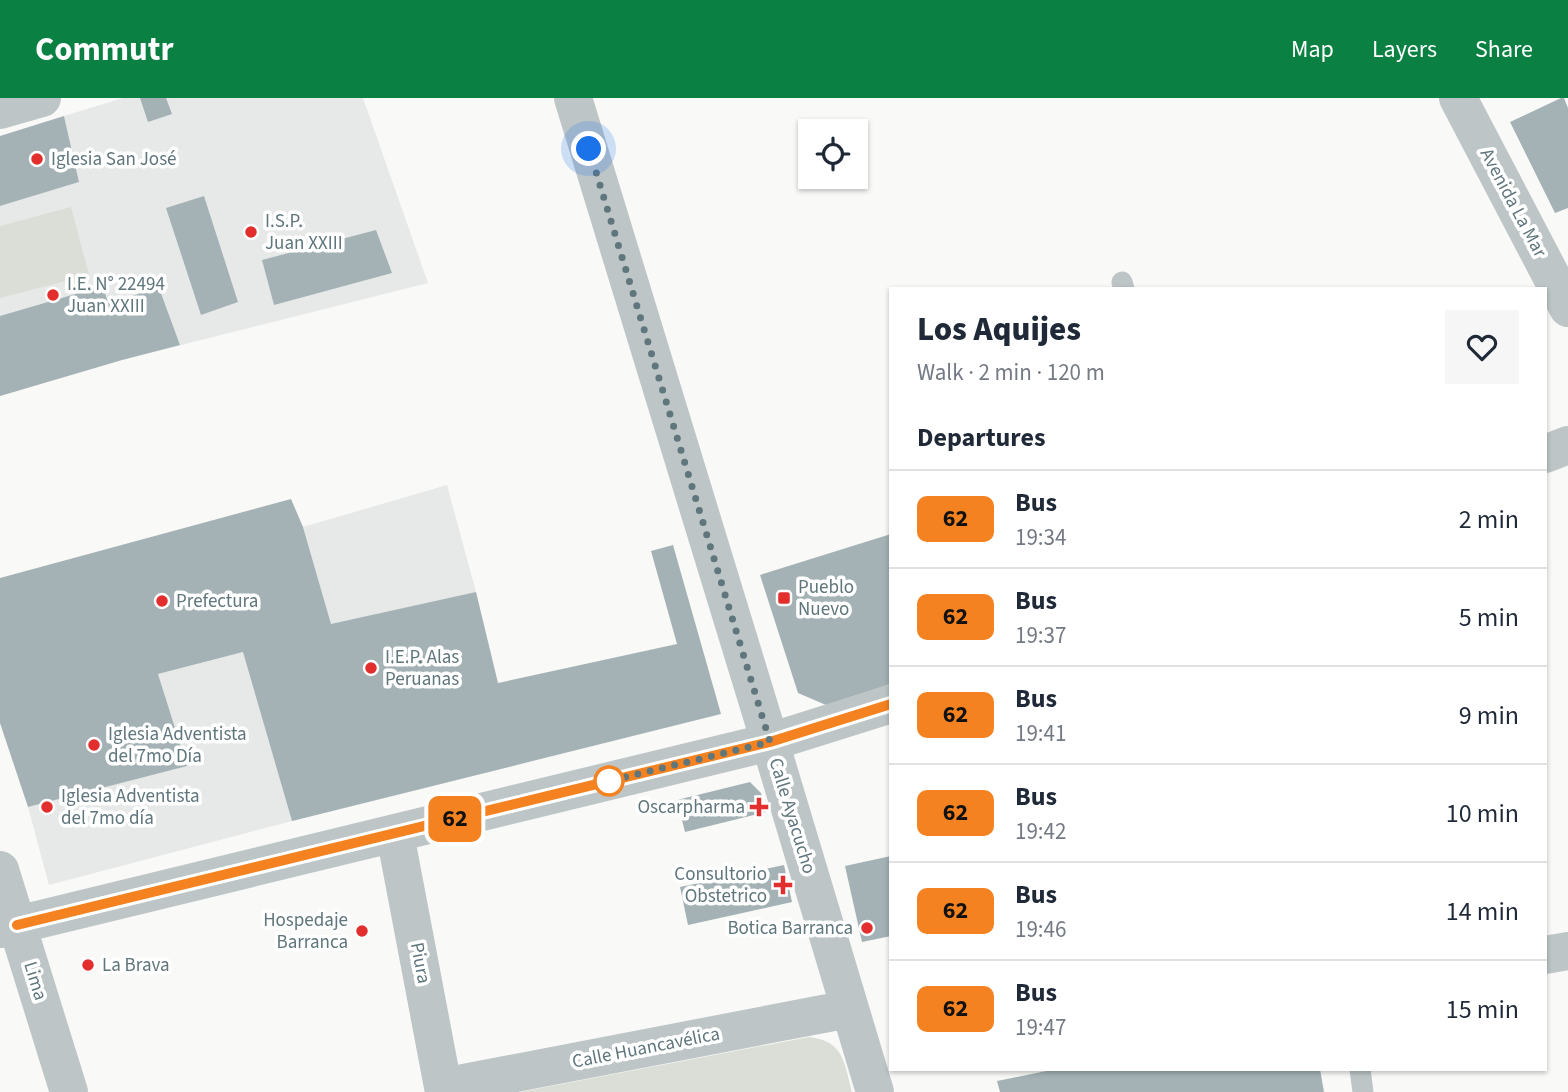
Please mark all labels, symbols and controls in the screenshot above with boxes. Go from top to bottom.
text: Commutr [35,26,174,73]
text: Map [1291,32,1334,67]
text: Layers [1372,32,1437,67]
text: Share [1475,32,1533,67]
map controls [798,119,868,189]
button: locate [798,119,868,189]
your location [571,131,606,166]
street label: Avenida La Mar [1473,144,1553,263]
place label: Iglesia San José [51,146,177,173]
marker: Iglesia San José [29,151,45,167]
place label: I.S.P. Juan XXIII [265,208,343,257]
marker: I.S.P. Juan XXIII [243,224,259,240]
place label: I.E. N° 22494 Juan XXIII [67,271,165,320]
marker: I.E. N° 22494 Juan XXIII [45,287,61,303]
text: Los Aquijes [917,306,1081,353]
button: heart [1445,310,1519,384]
text: Walk · 2 min · 120 m [917,356,1105,389]
text: Departures [917,419,1045,456]
text: Bus [1015,484,1057,521]
text: 62 [943,501,968,536]
text: 2 min [1459,501,1519,538]
text: 19:34 [1015,521,1066,554]
place label: Pueblo Nuevo [798,574,854,623]
text: Bus [1015,582,1057,619]
place label: Prefectura [176,588,258,615]
marker: Pueblo Nuevo [776,590,792,606]
marker: Prefectura [154,593,170,609]
text: 62 [943,599,968,634]
text: 5 min [1459,599,1519,636]
text: 19:37 [1015,619,1066,652]
place label: I.E.P. Alas Peruanas [385,644,459,693]
marker: I.E.P. Alas Peruanas [363,660,379,676]
text: Bus [1015,680,1057,717]
text: 62 [943,697,968,732]
text: 9 min [1459,697,1519,734]
text: 19:41 [1015,717,1066,750]
place label: Iglesia Adventista del 7mo Día [108,721,247,770]
marker: Iglesia Adventista del 7mo Día [86,737,102,753]
street label: Calle Ayacucho [762,755,822,877]
unlabelled marker [594,766,624,796]
text: Bus [1015,778,1057,815]
place label: Iglesia Adventista del 7mo día [61,783,200,832]
place label: Oscarpharma [637,794,745,821]
text: 62 [943,795,968,830]
text: 10 min [1446,795,1519,832]
line badge: 62 [424,796,486,842]
marker: Iglesia Adventista del 7mo día [39,799,55,815]
marker: Oscarpharma [751,799,767,815]
text: 62 [442,801,468,836]
text: 19:42 [1015,815,1066,848]
place label: Consultorio Obstetrico [674,861,767,910]
marker: Consultorio Obstetrico [773,875,793,895]
text: Bus [1015,876,1057,913]
text: 62 [943,893,968,928]
text: 14 min [1446,893,1519,930]
place label: Hospedaje Barranca [263,907,348,956]
text: 19:46 [1015,913,1066,946]
place label: Botica Barranca [727,915,853,942]
marker: Botica Barranca [859,920,875,936]
marker: Hospedaje Barranca [354,923,370,939]
street label: Piura [403,940,437,986]
place label: La Brava [102,952,170,979]
marker: La Brava [80,957,96,973]
street label: Lima [16,958,54,1004]
text: Bus [1015,974,1057,1011]
text: 62 [943,991,968,1026]
text: 15 min [1446,991,1519,1028]
text: 19:47 [1015,1011,1066,1044]
street label: Calle Huancavélica [570,1020,722,1076]

